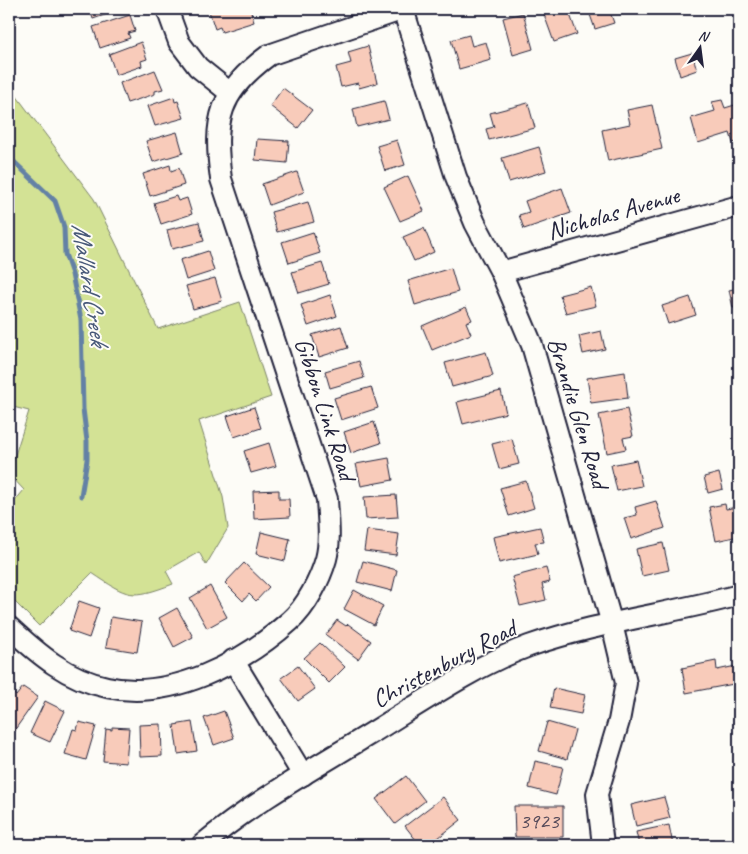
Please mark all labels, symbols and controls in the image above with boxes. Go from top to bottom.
north arrow [676,22,726,72]
text: N [697,27,712,46]
street label: Nicholas Avenue [543,178,684,247]
water label: Mallard Creek [64,221,117,353]
street label: Gibbon Link Road [287,334,364,487]
street label: Brandie Glen Road [540,334,617,495]
street label: Christenbury Road [366,611,524,715]
house number: 3923 [519,807,561,835]

